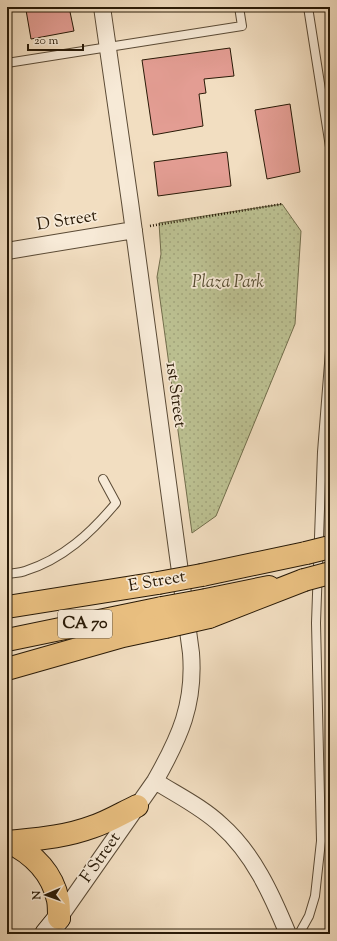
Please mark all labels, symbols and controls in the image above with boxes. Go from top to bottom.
scale bar [28,26,83,52]
text: 20 m [34,32,59,50]
street label: D Street [35,204,99,238]
park label: Plaza Park [192,271,264,295]
street label: 1st Street [159,361,191,429]
street label: E Street [126,565,188,599]
road number: CA 70 [58,610,112,638]
street label: F Street [75,828,127,888]
north arrow [26,875,66,915]
text: N [29,890,45,901]

